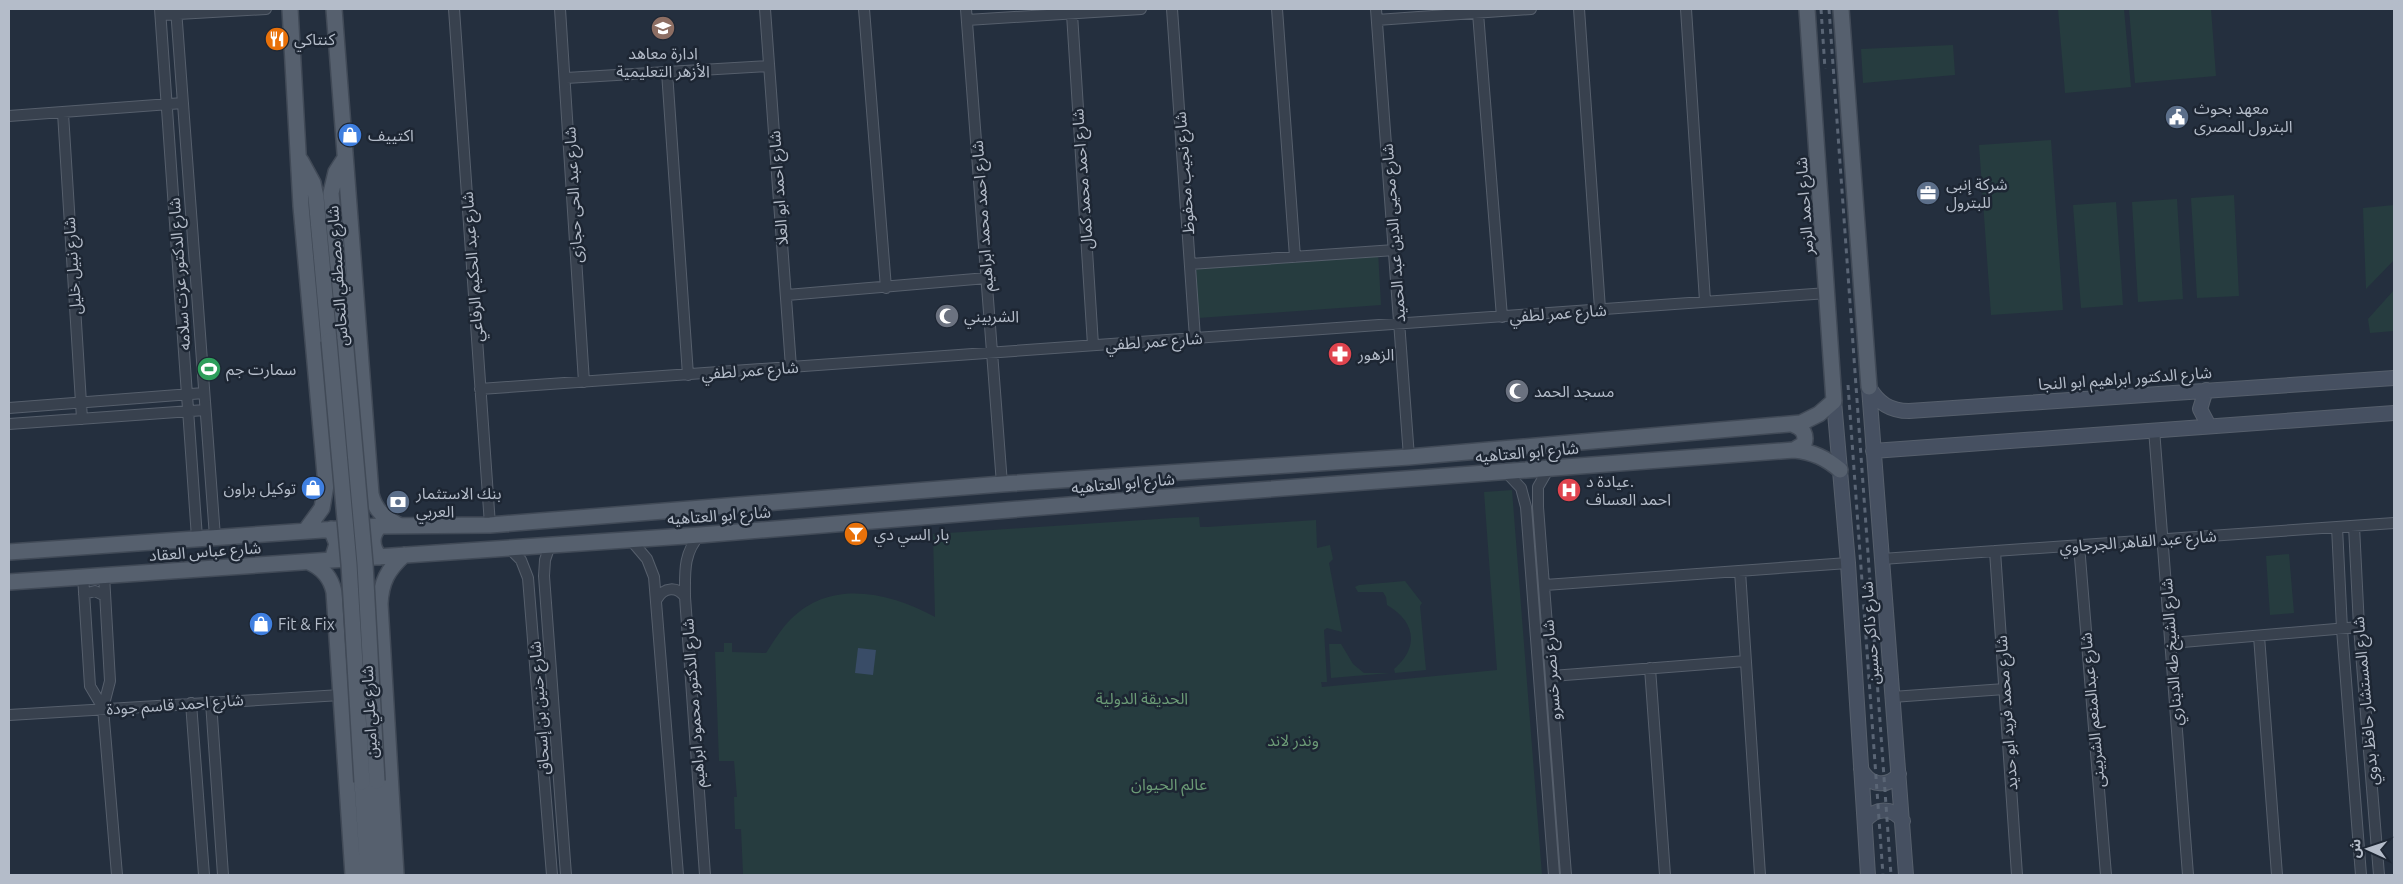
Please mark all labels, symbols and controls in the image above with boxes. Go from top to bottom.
school or university icon: ادارة معاهد الأزهر التعليمية [650,15,676,41]
restaurant icon: كنتاكي [264,26,290,52]
place label: كنتاكي [294,30,335,52]
place label: ادارة معاهد الأزهر التعليمية [616,44,710,81]
place label: معهد بحوث البترول المصرى [2194,99,2293,137]
public building icon: معهد بحوث البترول المصرى [2164,104,2190,130]
street label: شارع احمد محمد كمال [1068,108,1100,250]
street label: شارع نجيب محفوظ [1171,111,1201,235]
shop icon: اكتييف [337,122,363,148]
place label: اكتييف [368,126,414,144]
street label: شارع عبد الحى حجازى [560,126,590,264]
street label: شارع احمد ابو العلا [765,130,795,246]
street label: شارع احمد محمد ابراهيم [968,140,1000,292]
street label: شارع محيى الدين عبد الحميد [1378,143,1412,323]
street label: شارع احمد الزمر [1792,156,1820,256]
place label: شركة إنبى للبترول [1946,175,2008,213]
office icon: شركة إنبى للبترول [1915,180,1941,206]
street label: شارع عبد الحكيم الرفاعي [458,191,490,343]
street label: شارع الدكتور عزت سلامه [165,197,197,351]
street label: شارع مصطفي النحاس [323,205,355,347]
street label: شارع نبيل خليل [60,216,88,315]
street label: شارع عمر لطفي [1509,301,1607,329]
mosque icon: الشربيني [934,303,960,329]
place label: الشربيني [964,307,1019,329]
street label: شارع عمر لطفي [1105,329,1203,357]
pharmacy icon: الزهور [1327,341,1353,367]
place label: الزهور [1357,345,1394,364]
sports icon: سمارت جم [196,356,222,382]
street label: شارع عمر لطفي [701,358,799,386]
place label: سمارت جم [226,360,296,382]
street label: شارع الدكتور ابراهيم ابو النجا [2037,363,2213,397]
mosque icon: مسجد الحمد [1504,378,1530,404]
place label: مسجد الحمد [1534,382,1614,400]
street label: شارع ابو العتاهيه [1474,439,1580,469]
street label: شارع ابو العتاهيه [1070,470,1176,500]
place label: عيادة د. احمد العساف [1586,472,1671,508]
shop icon: توكيل براون [300,475,326,501]
hospital icon: عيادة د. احمد العساف [1556,477,1582,503]
place label: توكيل براون [224,479,296,498]
place label: بنك الاستثمار العربي [415,484,502,524]
bank icon: بنك الاستثمار العربي [385,489,411,515]
street label: شارع ابو العتاهيه [666,502,772,532]
bar icon: بار السي دي [843,521,869,547]
place label: بار السي دي [874,525,949,547]
street label: شارع عبد القاهر الجرجاوي [2059,527,2217,559]
street label: شارع عباس العقاد [148,538,262,568]
street label: شارع الشيخ طه الديناري [2157,577,2189,727]
street label: شارع ذاكر حسين [1857,580,1887,685]
shop icon: Fit & Fix [248,611,274,637]
place label: Fit & Fix [278,615,335,633]
street label: شارع المستشار حافظ بدوي [2349,615,2385,786]
street label: شارع الدكتور محمود ابراهيم [678,617,712,788]
street label: شارع نصر خسرو [1539,619,1567,721]
street label: شارع عبدالمنعم الشربينى [2076,631,2112,788]
street label: شارع محمد فريد ابو حديد [1992,635,2024,791]
street label: شارع حنين بن إسحاق [525,640,557,776]
street label: شارع علي امين [358,665,384,759]
park label: الحديقة الدولية [1096,689,1188,708]
street label: شارع احمد قاسم جودة [106,690,245,722]
park label: وندر لاند [1267,731,1319,750]
park label: عالم الحيوان [1131,775,1207,797]
north arrow [2343,824,2393,874]
text: ش [2347,838,2364,858]

